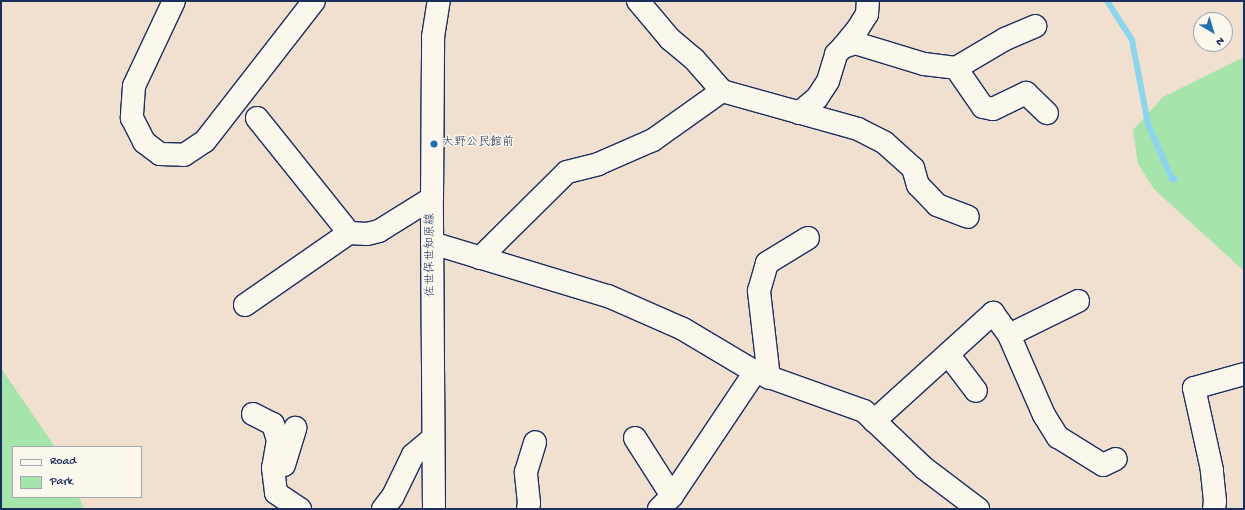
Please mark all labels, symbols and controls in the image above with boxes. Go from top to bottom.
north arrow [1193,12,1233,52]
text: N [1213,34,1226,48]
place label: 大野公民館前 [442,137,514,151]
marker: 大野公民館前 [429,139,439,149]
street label: 佐世保世知原線 [425,213,439,297]
legend [12,446,142,498]
text: Road [50,455,76,469]
text: Park [50,475,73,489]

